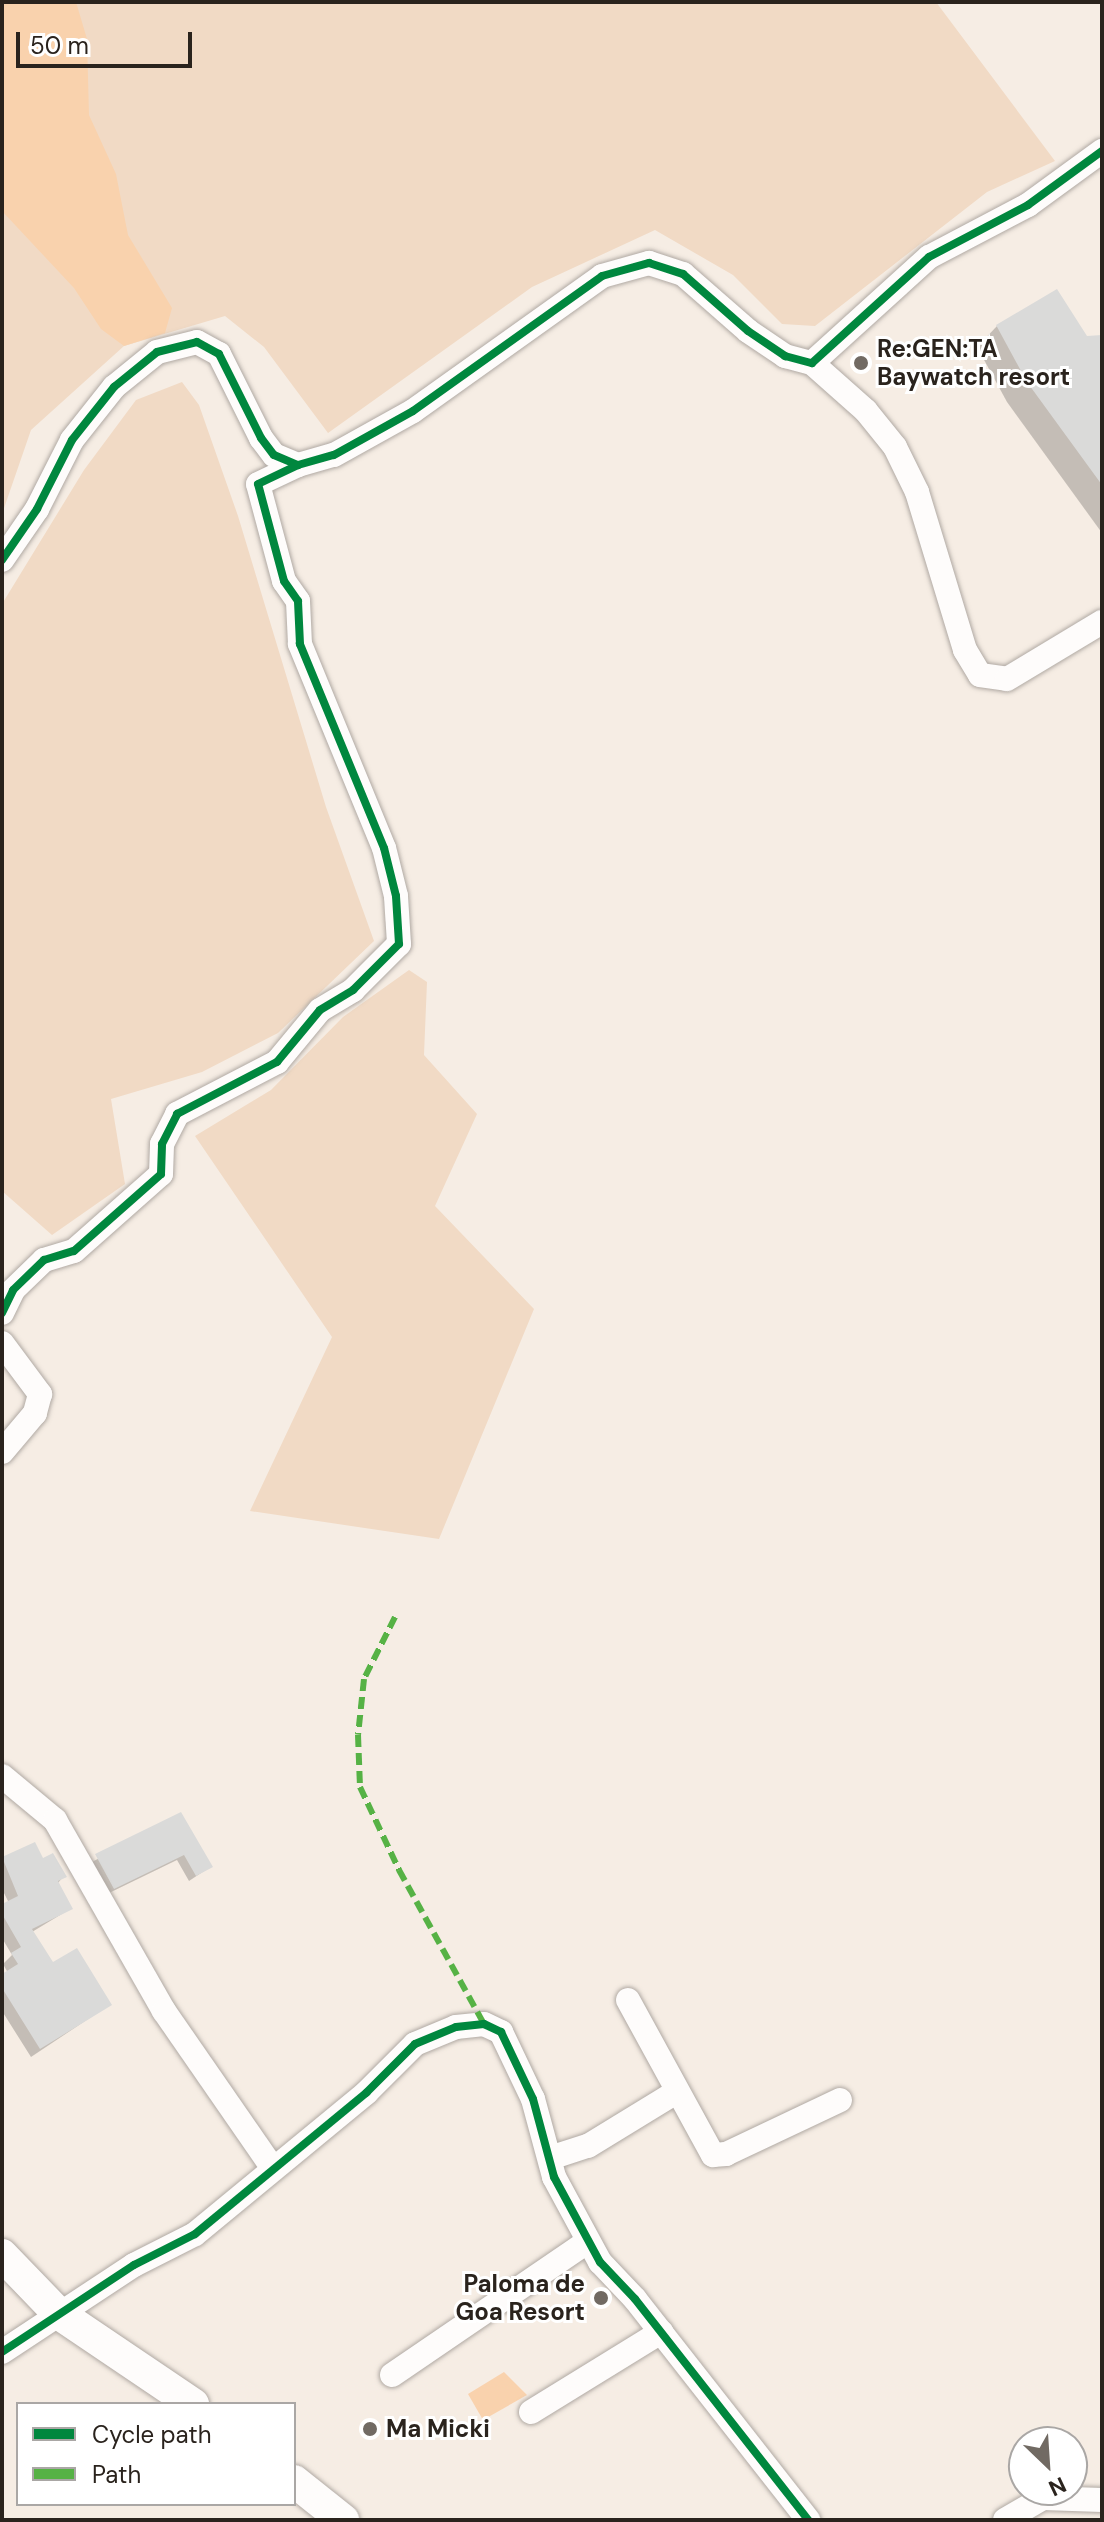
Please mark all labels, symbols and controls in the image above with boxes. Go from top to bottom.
scale bar [20,16,196,66]
text: 50 m [30,30,89,61]
place label: Re:GEN:TA Baywatch resort [877,335,1070,391]
marker: Re:GEN:TA Baywatch resort [852,354,870,372]
place label: Paloma de Goa Resort [455,2270,585,2326]
marker: Paloma de Goa Resort [592,2289,610,2307]
legend [16,2402,296,2506]
place label: Ma Micki [386,2415,490,2443]
text: Cycle path [92,2419,211,2450]
marker: Ma Micki [361,2420,379,2438]
north arrow [1008,2426,1088,2506]
text: Path [92,2459,141,2490]
text: N [1044,2470,1071,2503]

